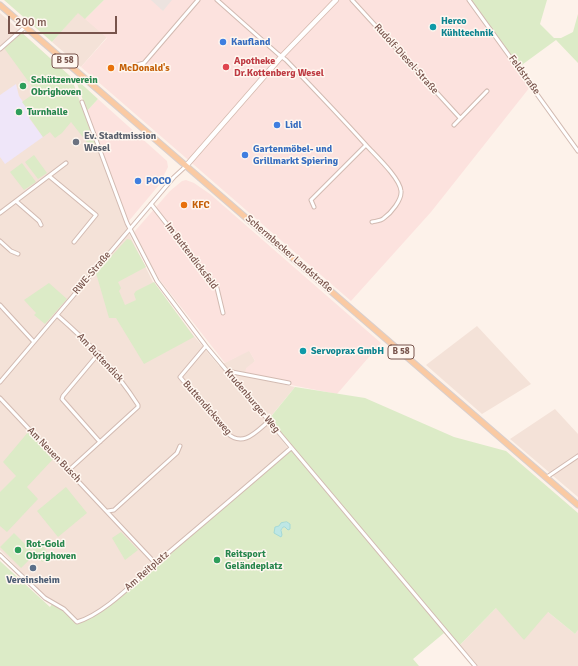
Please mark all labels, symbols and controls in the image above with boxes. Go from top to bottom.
scale bar [10,8,119,34]
text: 200 m [15,15,47,30]
place label: Herco Kühltechnik [441,15,493,38]
street label: Rudolf-Diesel-Straße [371,21,441,97]
marker: Herco Kühltechnik [428,22,438,32]
place label: Kaufland [231,36,270,48]
marker: Kaufland [218,37,228,47]
street label: Feldstraße [506,53,542,97]
road number: B 58 [52,54,78,68]
place label: Apotheke Dr.Kottenberg Wesel [234,55,324,78]
place label: McDonald's [119,62,170,74]
marker: Apotheke Dr.Kottenberg Wesel [221,62,231,72]
marker: McDonald's [106,63,116,73]
place label: Schützenverein Obrighoven [31,74,98,98]
marker: Schützenverein Obrighoven [18,81,28,91]
place label: Turnhalle [27,106,68,118]
marker: Turnhalle [14,107,24,117]
place label: Lidl [285,119,302,131]
marker: Lidl [272,120,282,130]
place label: Ev. Stadtmission Wesel [84,130,156,154]
marker: Ev. Stadtmission Wesel [71,137,81,147]
place label: Gartenmöbel- und Grillmarkt Spiering [253,143,338,166]
marker: Gartenmöbel- und Grillmarkt Spiering [240,150,250,160]
place label: POCO [146,175,171,187]
marker: POCO [133,176,143,186]
place label: KFC [192,199,210,211]
marker: KFC [179,200,189,210]
street label: Schermbecker Landstraße [243,213,335,295]
street label: Im Buttendicksfeld [162,220,220,292]
street label: RWE-Straße [71,249,113,297]
street label: Am Buttendick [74,331,126,385]
place label: Servoprax GmbH [311,345,384,357]
road number: B 58 [388,345,414,359]
marker: Servoprax GmbH [298,346,308,356]
street label: Krudenburger Weg [222,367,282,435]
street label: Buttendicksweg [180,378,234,438]
street label: Am Neuen Busch [25,425,83,485]
place label: Rot-Gold Obrighoven [26,538,76,562]
marker: Rot-Gold Obrighoven [13,545,23,555]
place label: Reitsport Geländeplatz [225,548,283,572]
street label: Am Reitplatz [122,549,172,593]
marker: Reitsport Geländeplatz [212,555,222,565]
marker: Vereinsheim [28,563,38,573]
place label: Vereinsheim [6,574,60,586]

